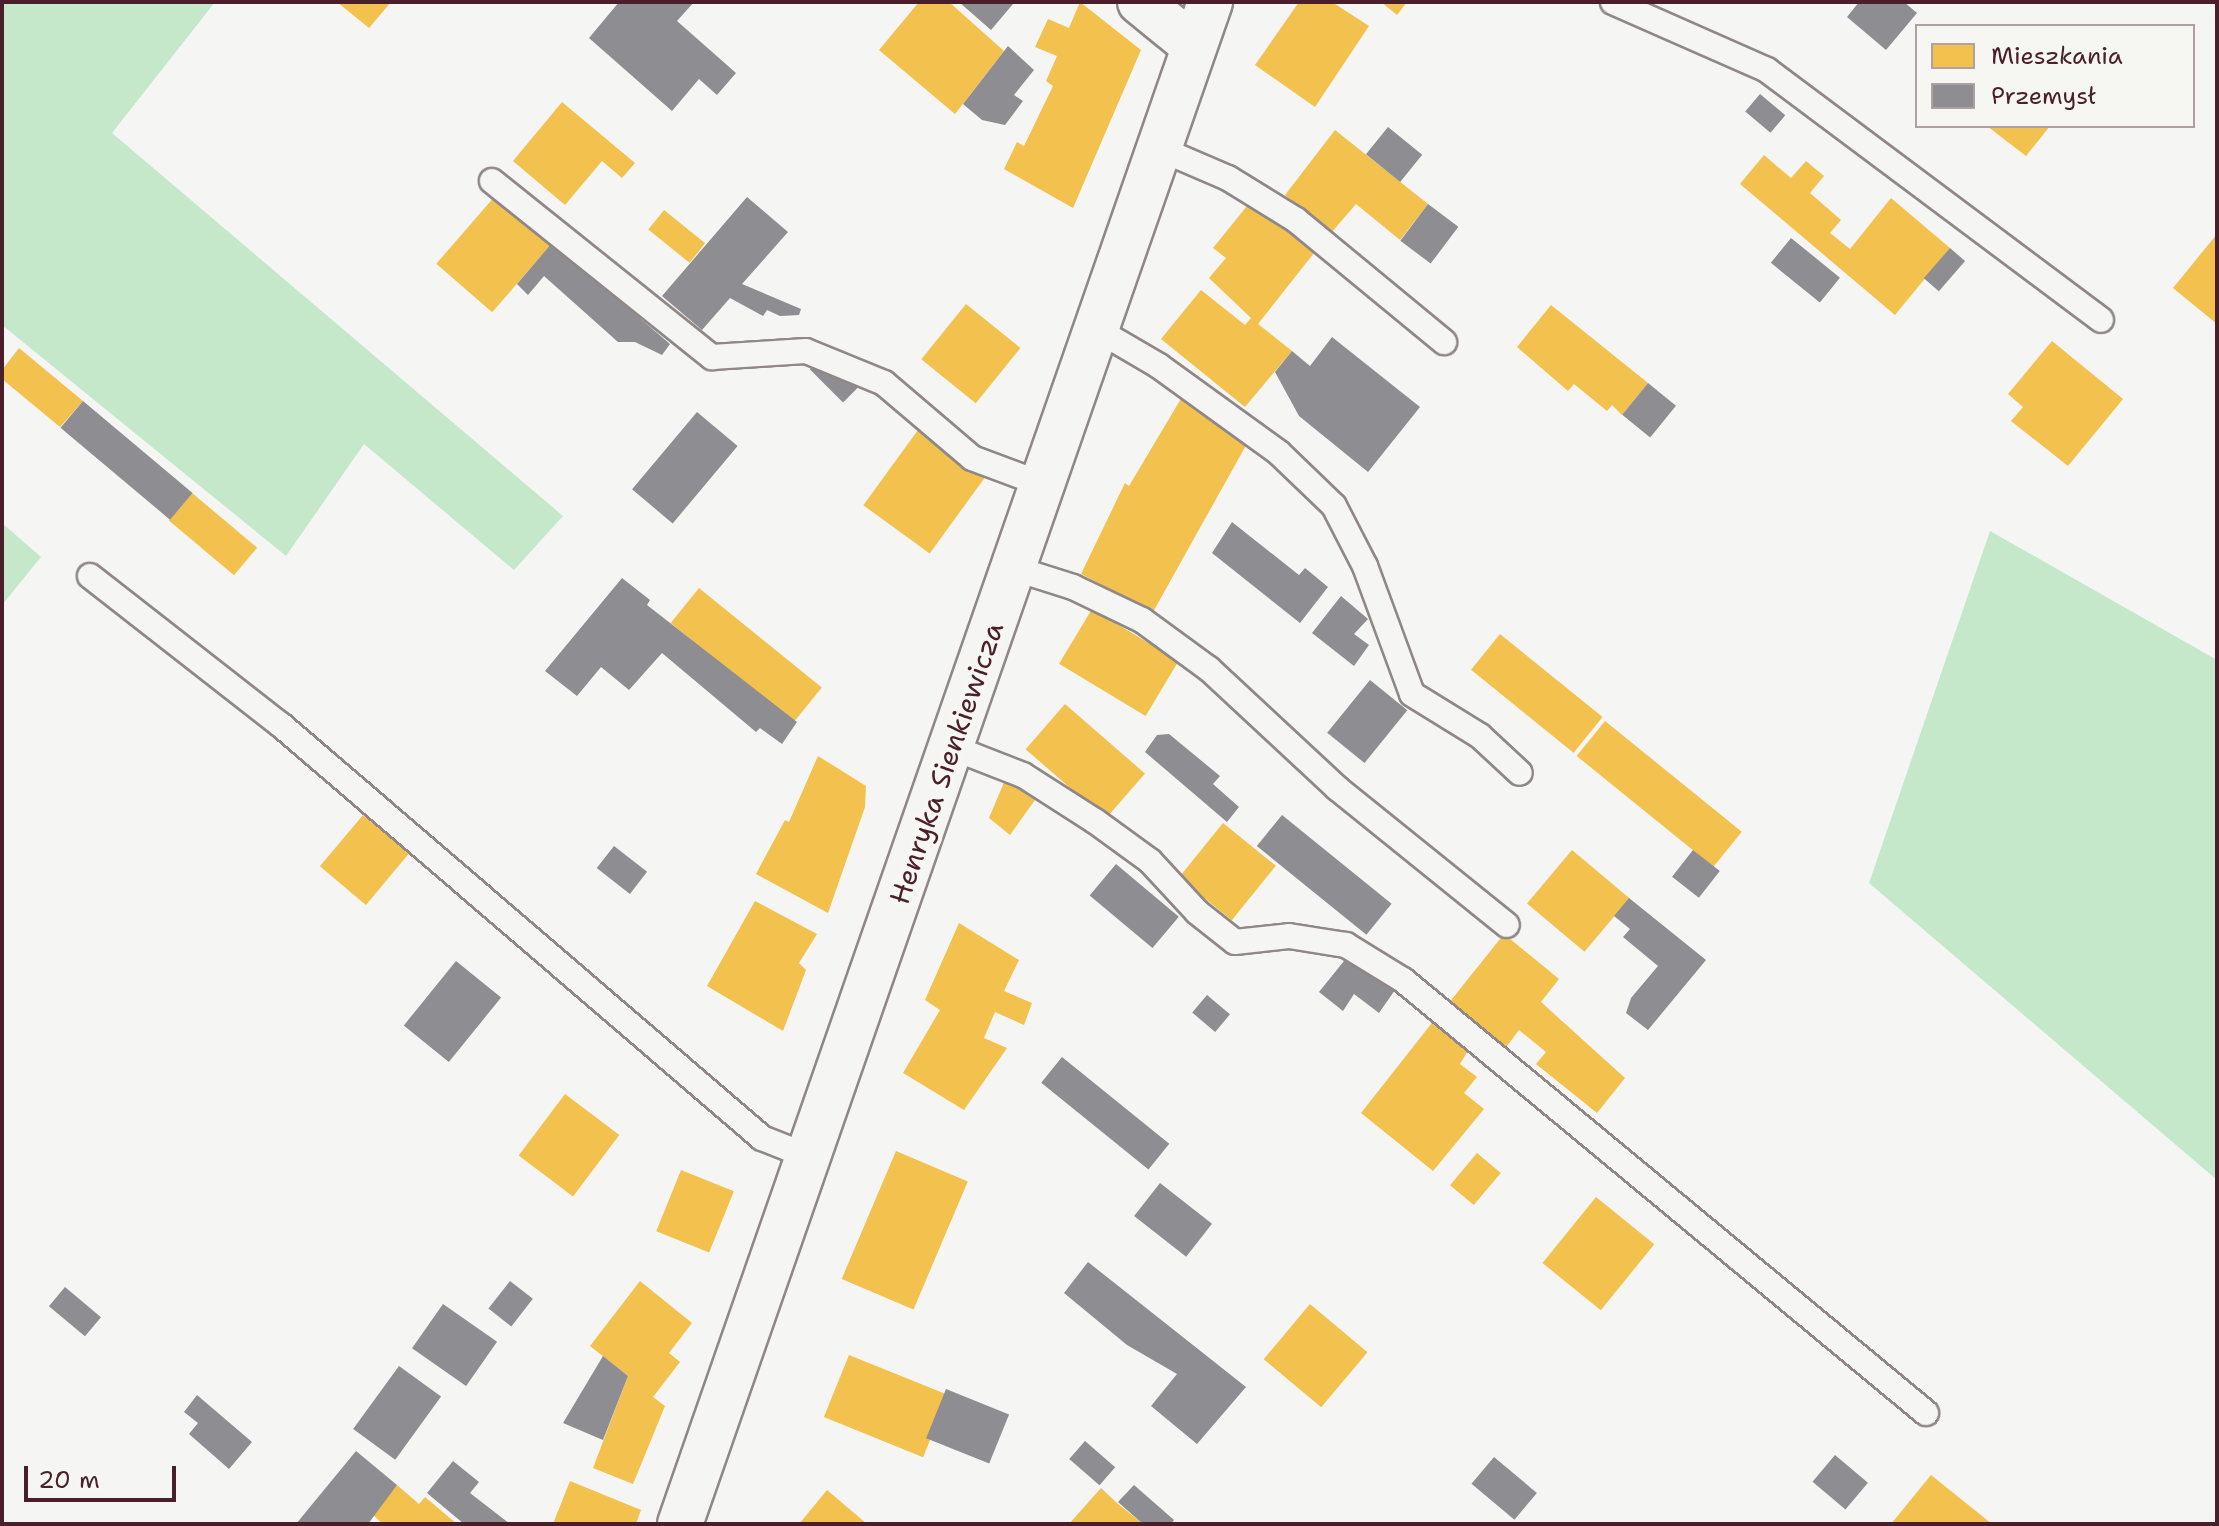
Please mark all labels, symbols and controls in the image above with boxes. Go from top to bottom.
legend [1915,24,2195,128]
text: Mieszkania [1991,40,2123,72]
text: Przemysł [1991,80,2096,112]
street label: Henryka Sienkiewicza [882,618,1010,908]
scale bar [28,1450,180,1500]
text: 20 m [38,1464,100,1496]

